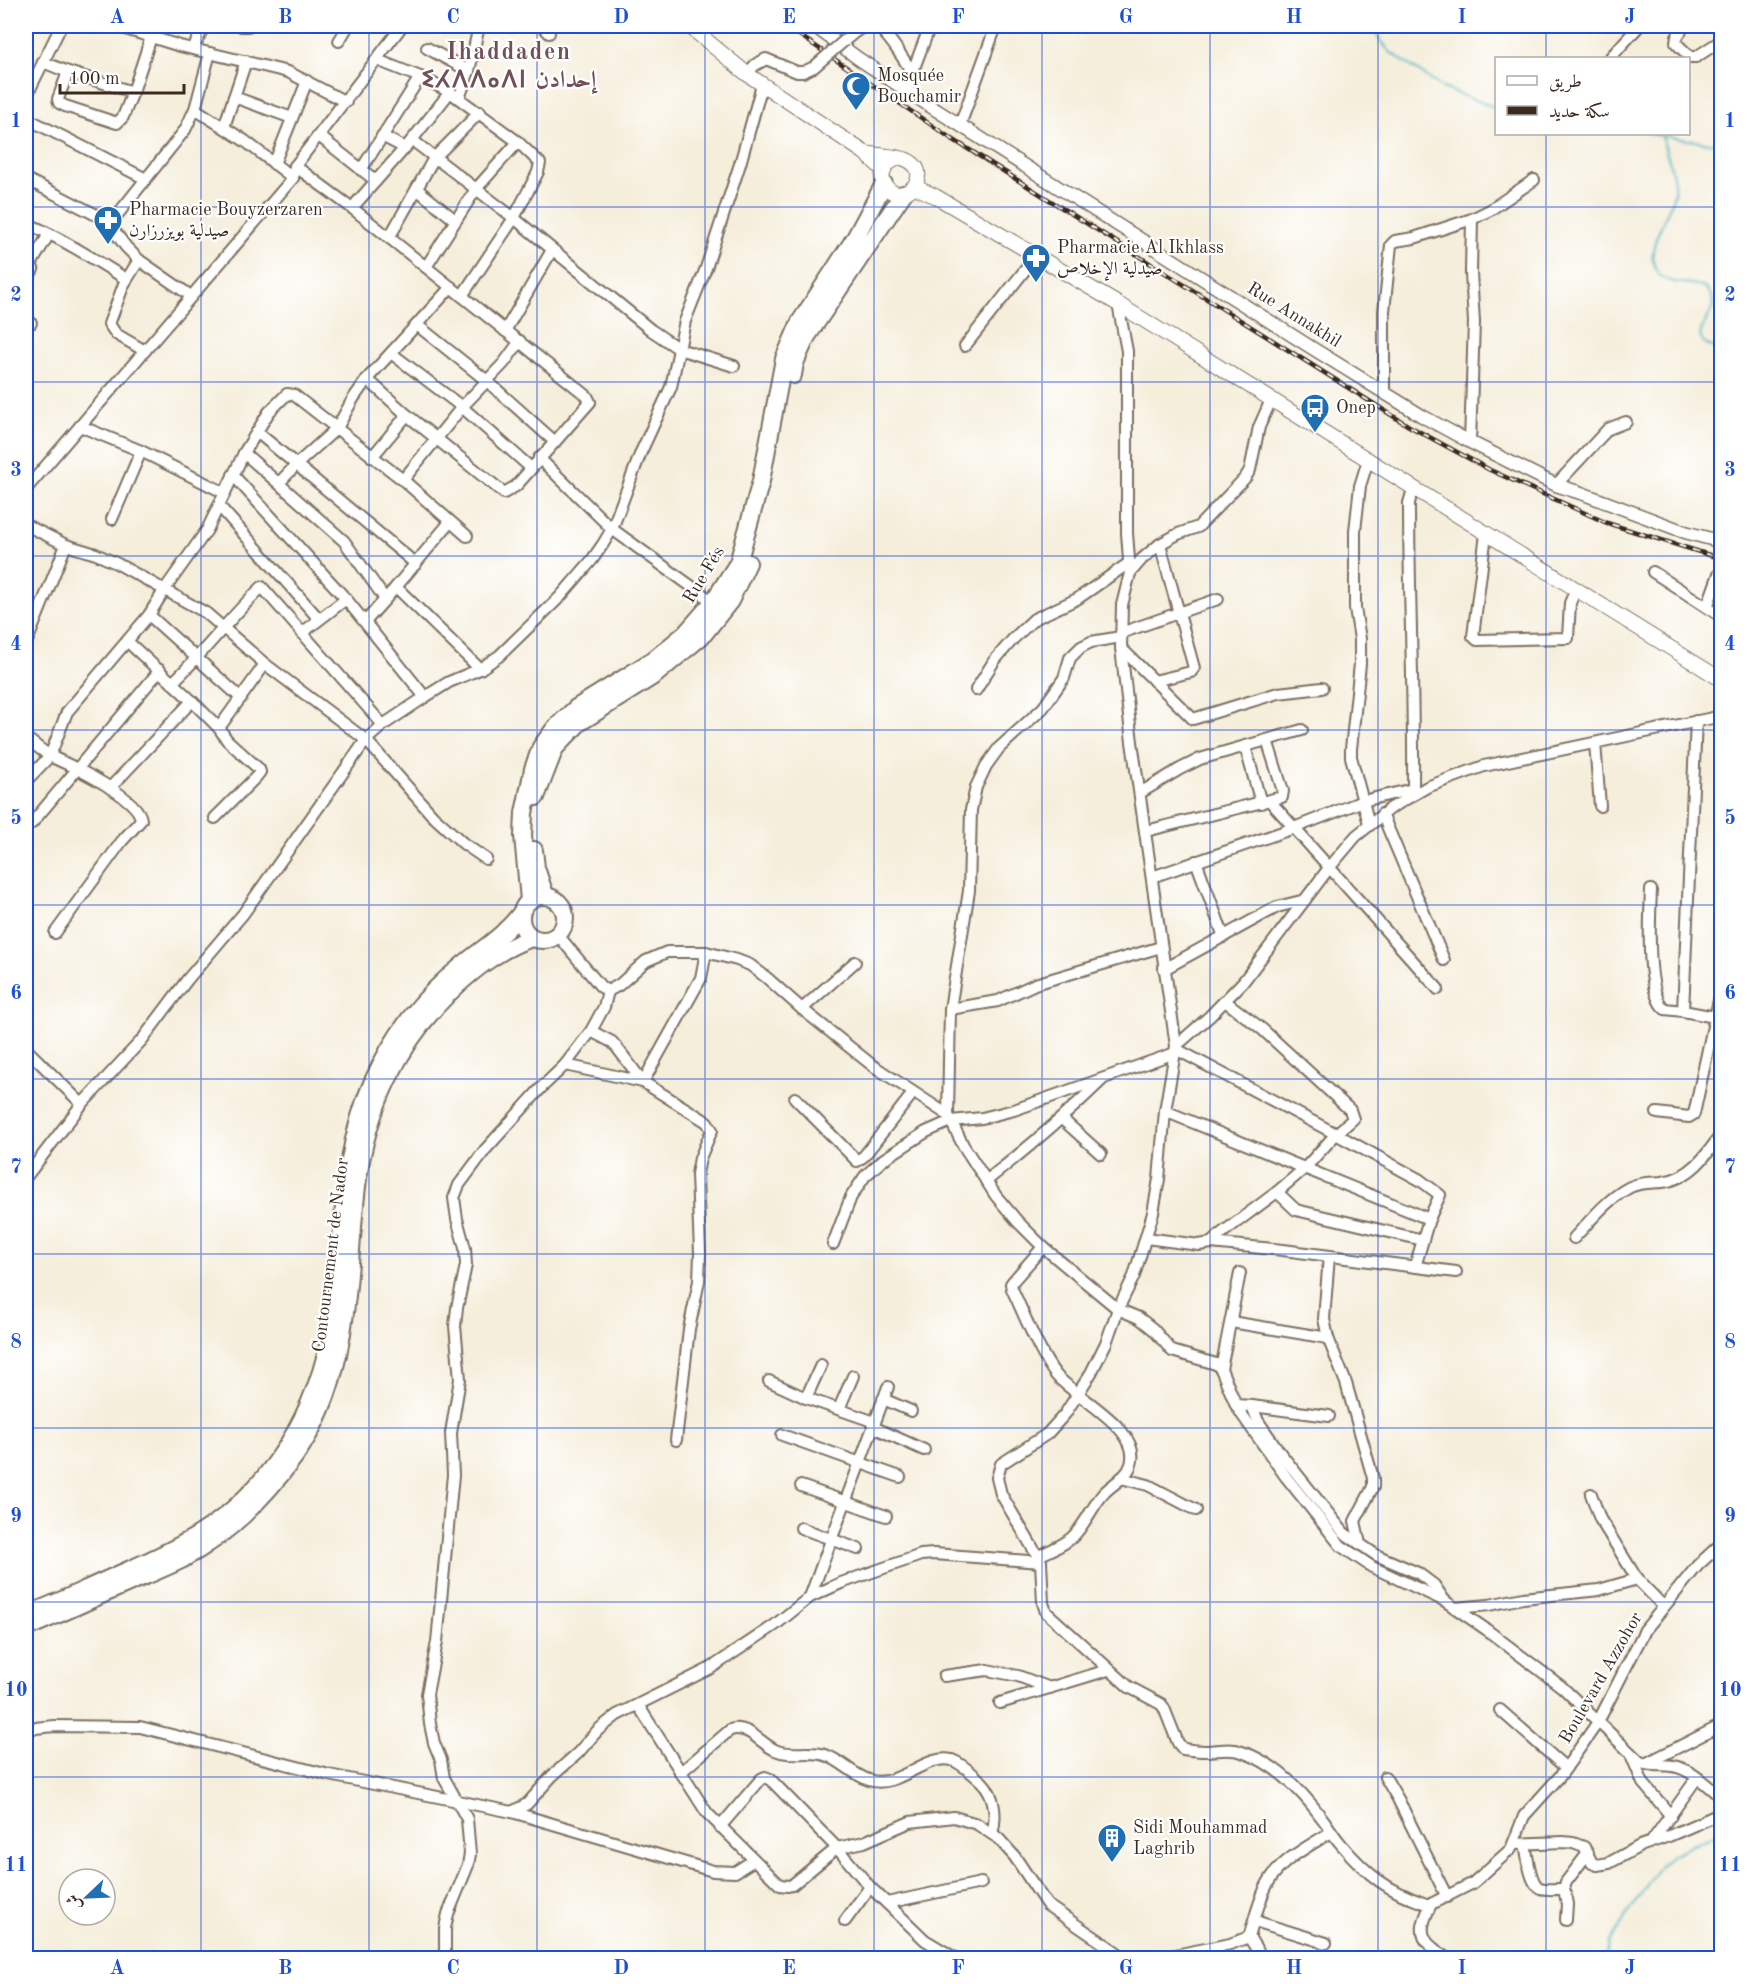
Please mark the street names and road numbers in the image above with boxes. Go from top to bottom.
street label: Rue Annakhil [1244,279,1344,351]
street label: Rue Fés [680,543,728,607]
street label: Contournement de Nador [310,1156,352,1353]
street label: Boulevard Azzohor [1556,1609,1646,1747]

